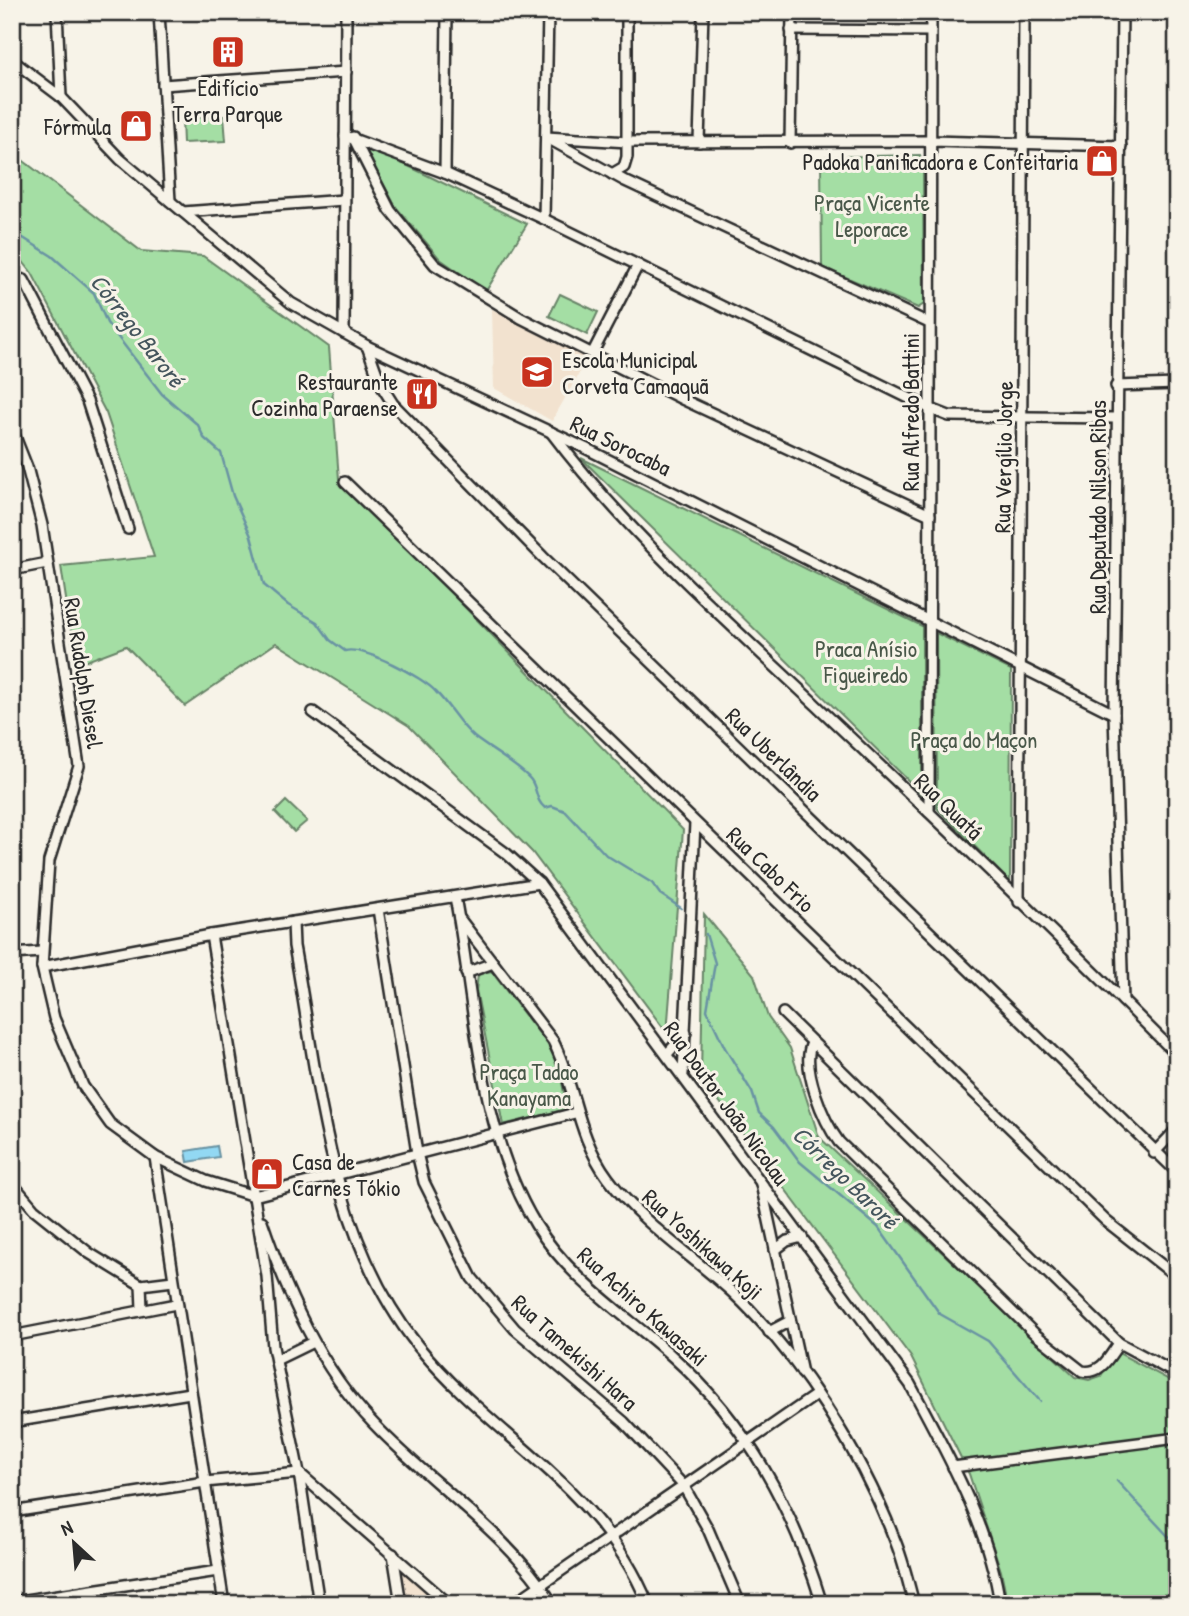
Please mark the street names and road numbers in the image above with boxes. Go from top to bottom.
street label: Rua Alfredo Battini [895,333,926,491]
street label: Rua Vergílio Jorge [986,381,1020,533]
street label: Rua Deputado Nilson Ribas [1082,400,1113,614]
street label: Rua Sorocaba [566,407,676,483]
street label: Rua Rudolph Diesel [57,595,111,751]
street label: Rua Uberlândia [719,700,829,808]
street label: Rua Quatá [908,766,990,846]
street label: Rua Cabo Frio [720,819,822,919]
street label: Rua Doutor João Nicolau [657,1015,797,1191]
street label: Rua Yoshikawa Koji [636,1181,770,1307]
street label: Rua Achiro Kawasaki [571,1239,715,1373]
street label: Rua Tamekishi Hara [505,1287,645,1417]

